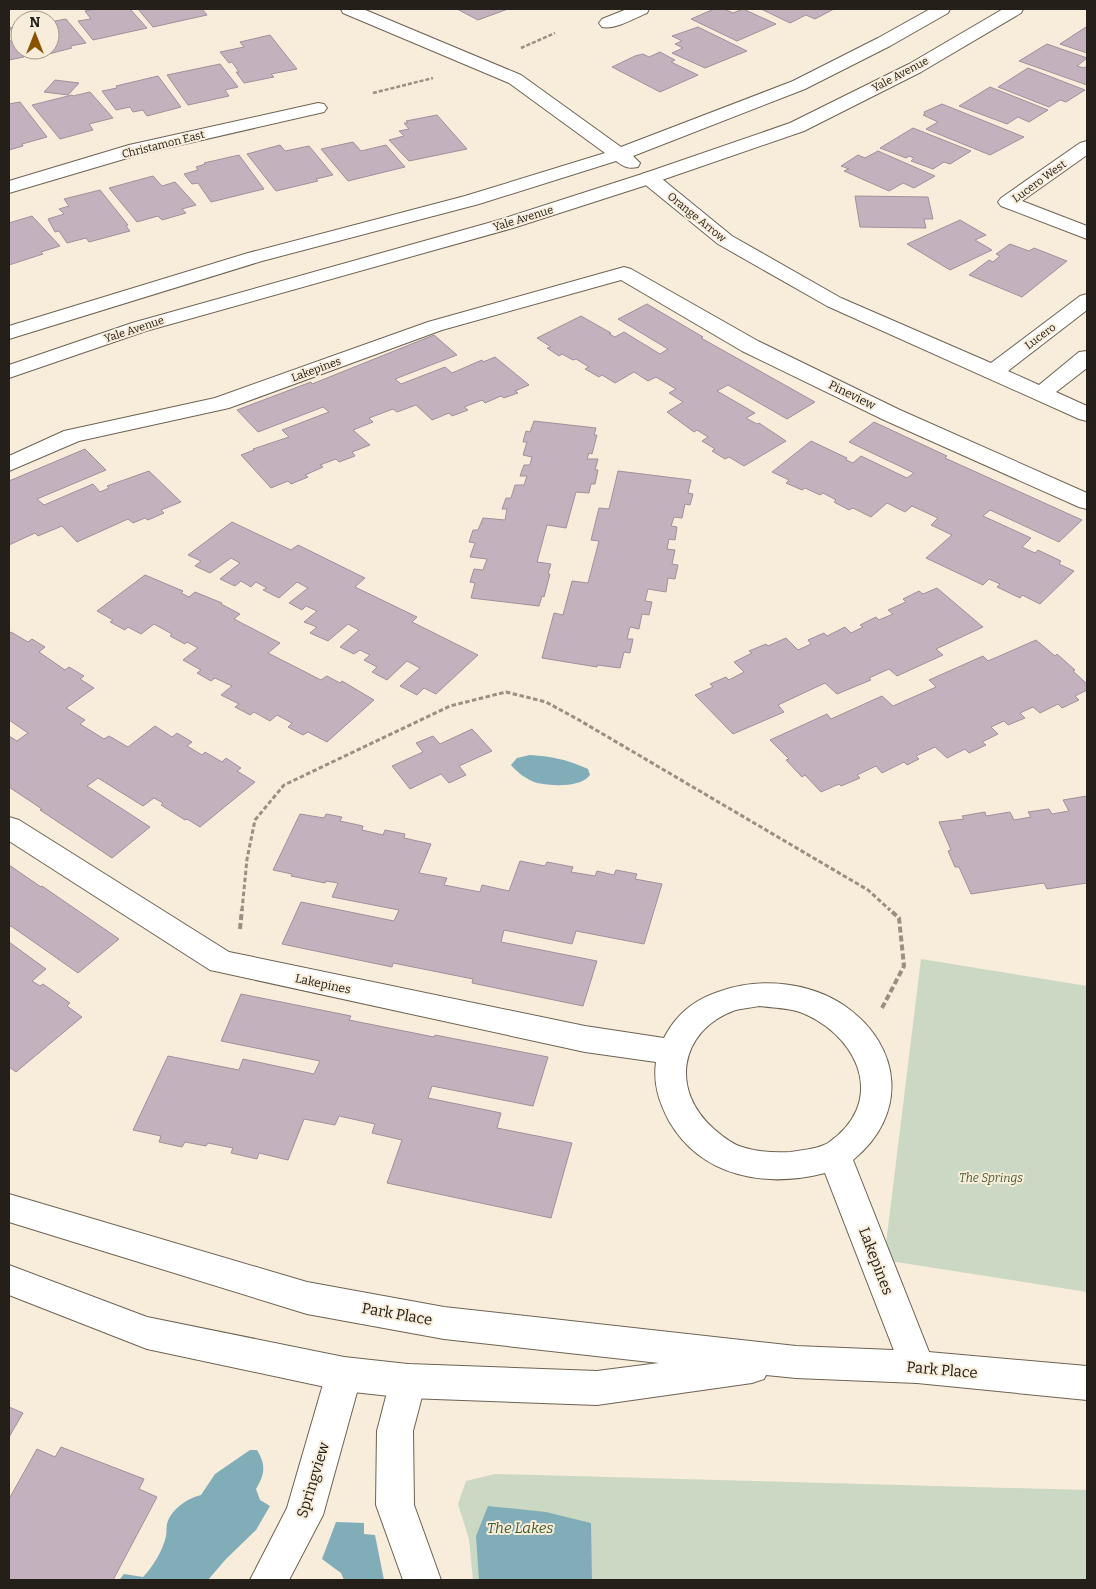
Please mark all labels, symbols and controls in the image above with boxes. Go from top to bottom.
north arrow [10,10,60,60]
text: N [30,14,41,31]
street label: Yale Avenue [870,54,931,95]
street label: Christamon East [120,128,206,161]
street label: Lucero West [1010,158,1069,205]
street label: Orange Arrow [665,190,729,245]
street label: Yale Avenue [492,203,555,234]
street label: Yale Avenue [103,314,166,345]
street label: Lucero [1022,321,1058,352]
street label: Lakepines [290,354,343,384]
street label: Pineview [826,378,878,412]
street label: Lakepines [294,971,352,997]
park label: The Springs [959,1171,1023,1185]
street label: Lakepines [855,1225,897,1297]
street label: Park Place [360,1299,434,1329]
street label: Park Place [906,1358,978,1382]
street label: Springview [293,1439,333,1520]
park label: The Lakes [487,1519,553,1537]

